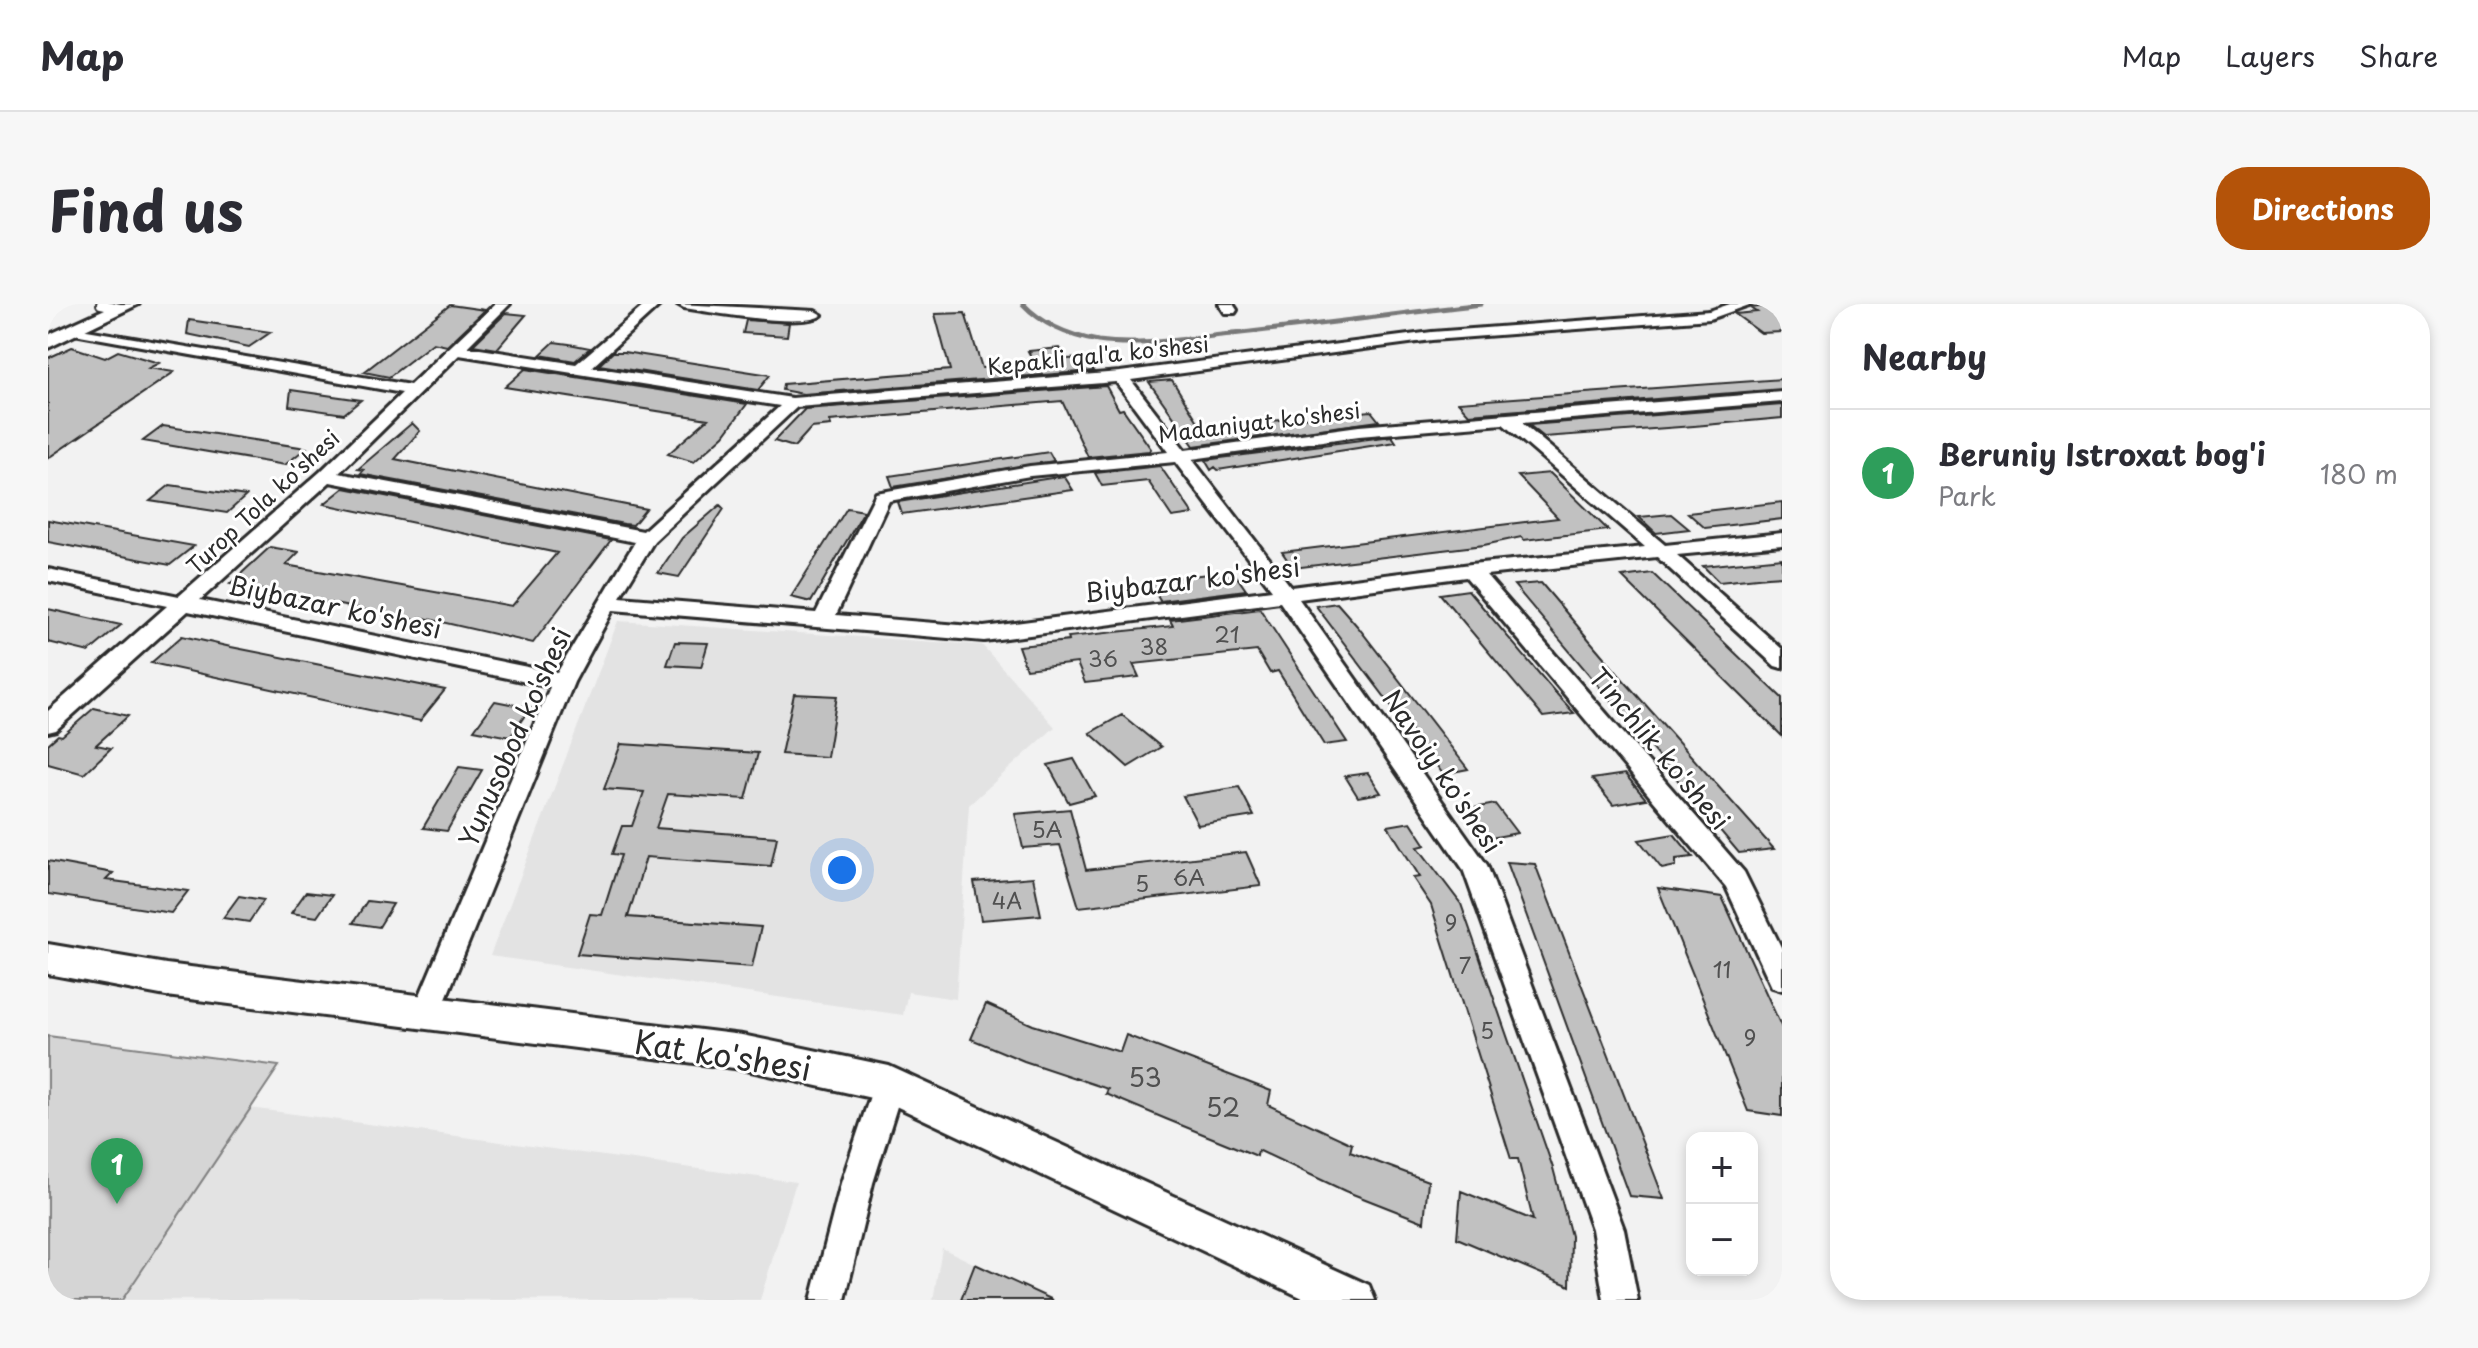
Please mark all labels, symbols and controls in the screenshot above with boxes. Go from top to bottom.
text: Map [40,27,124,84]
text: Map [2121,34,2181,77]
text: Layers [2225,34,2315,77]
text: Share [2359,34,2438,77]
text: Find us [48,166,244,251]
button: Directions [2216,167,2430,250]
street label: Kepakli qal'a ko'shesi [986,326,1210,382]
text: Nearby [1862,330,1987,382]
street label: Madaniyat ko'shesi [1156,392,1362,450]
street label: Turop Tola ko'shesi [178,421,346,581]
text: Beruniy Istroxat bog'i [1938,431,2266,476]
text: 1 [1882,454,1894,493]
text: 180 m [2320,454,2398,493]
text: Park [1938,476,1996,515]
street label: Biybazar ko'shesi [1082,546,1302,612]
street label: Biybazar ko'shesi [225,564,445,648]
house number: 21 [1214,617,1240,650]
street label: Yunusobod ko'shesi [448,621,580,853]
house number: 38 [1140,629,1168,662]
house number: 36 [1088,641,1118,674]
street label: Tinchlik ko'shesi [1580,658,1740,838]
street label: Navoiy ko'shesi [1374,681,1512,861]
house number: 5A [1032,812,1063,845]
your location [822,850,862,890]
house number: 6A [1173,860,1205,893]
house number: 5 [1135,866,1149,899]
house number: 4A [992,883,1022,916]
house number: 9 [1445,905,1457,938]
house number: 7 [1459,948,1471,981]
house number: 11 [1713,952,1731,985]
house number: 5 [1480,1013,1494,1046]
street label: Kat ko'shesi [631,1016,815,1092]
house number: 9 [1744,1020,1756,1053]
house number: 53 [1128,1057,1162,1096]
house number: 52 [1206,1087,1240,1126]
map controls [1686,1132,1758,1276]
button: + [1686,1132,1758,1204]
pin: 1 [91,1138,143,1204]
button: − [1686,1204,1758,1276]

